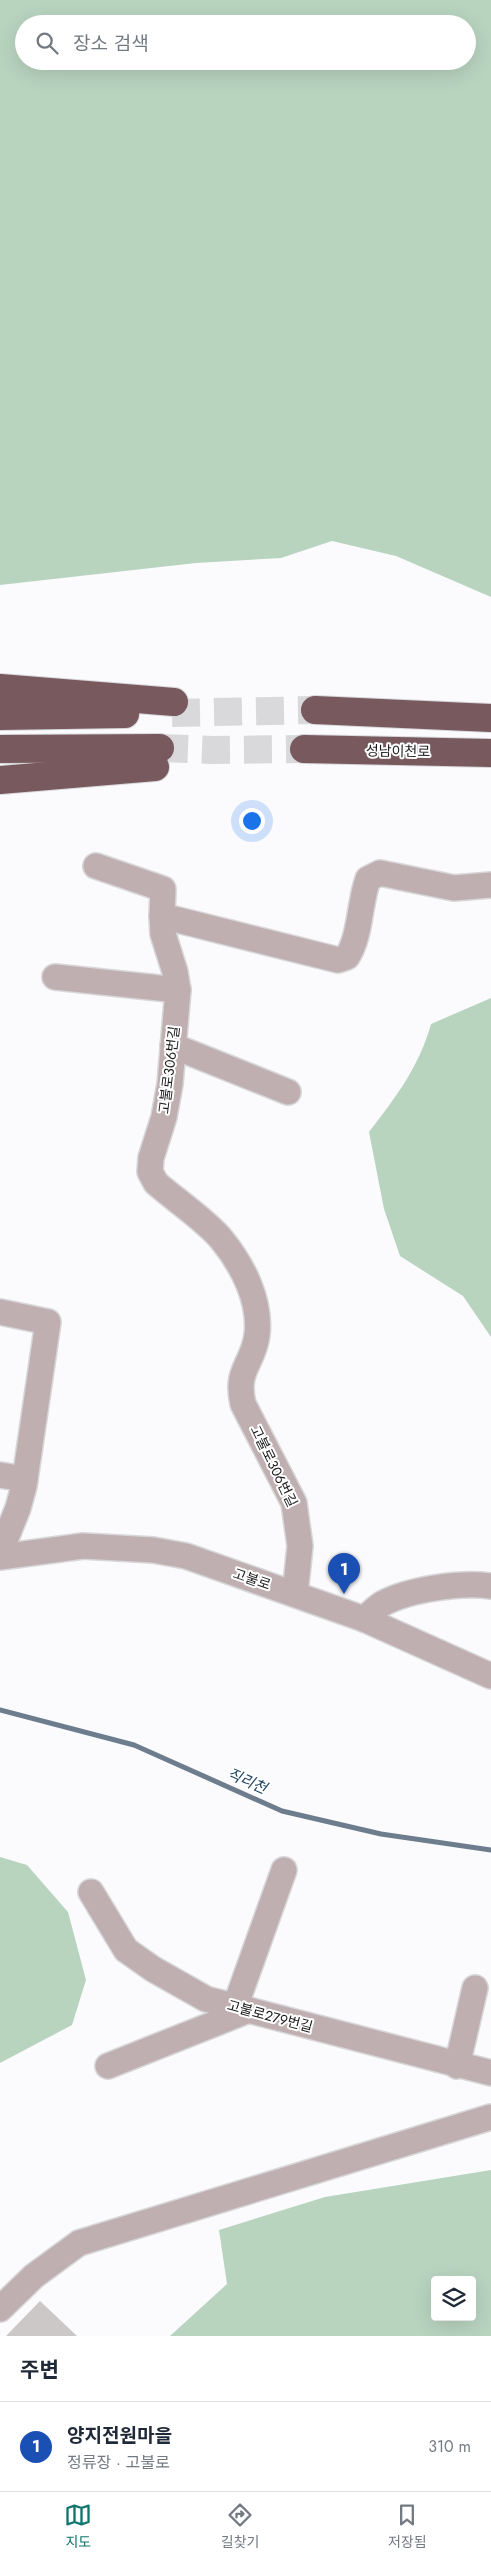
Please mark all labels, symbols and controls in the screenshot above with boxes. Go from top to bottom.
search box [15,15,476,70]
icon: search [33,29,61,57]
text: 장소 검색 [73,30,149,57]
street label: 성남이천로 [366,740,430,762]
your location [239,808,265,834]
street label: 고불로306번길 [154,1025,184,1115]
street label: 고불로306번길 [246,1422,302,1510]
pin: 1 [328,1553,360,1594]
street label: 고불로 [230,1563,274,1595]
water label: 직리천 [224,1763,272,1800]
street label: 고불로279번길 [225,1995,315,2037]
map controls [431,2276,476,2321]
button: layers [431,2276,476,2321]
text: 주변 [20,2355,59,2385]
text: 양지전원마을 [67,2422,172,2449]
text: 1 [32,2435,40,2458]
text: 310 m [428,2435,471,2458]
text: 정류장 · 고불로 [67,2451,170,2474]
tab: 지도 [64,2501,92,2552]
tab: 길찾기 [221,2501,259,2552]
tab: 저장됨 [388,2501,427,2552]

